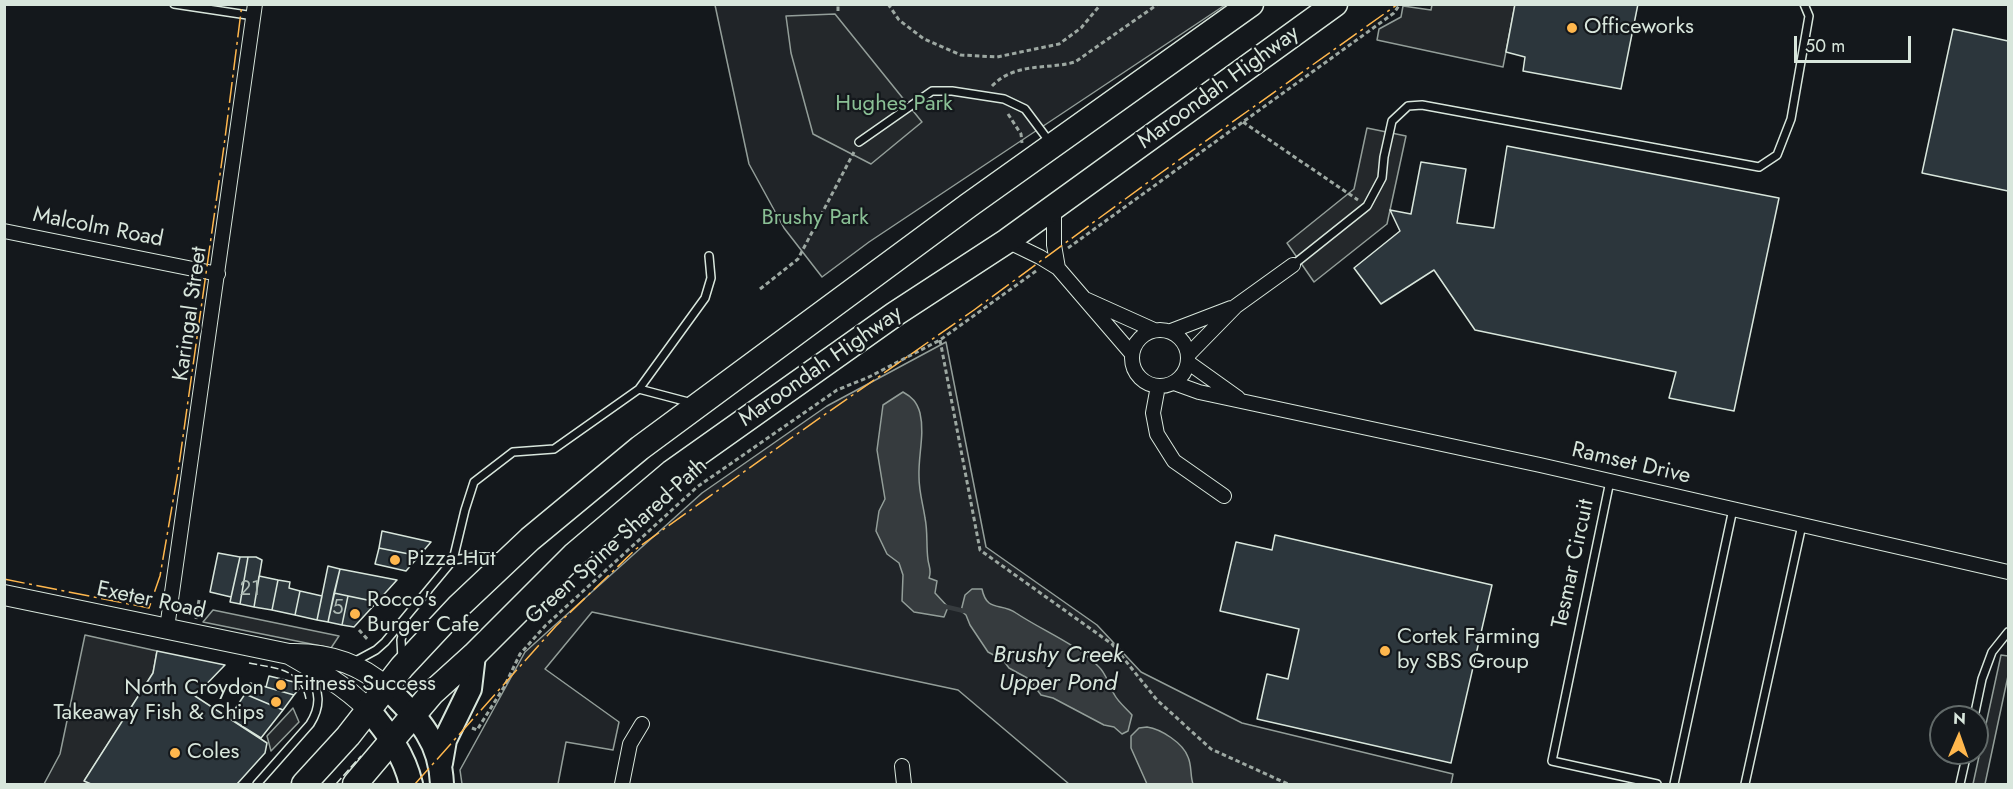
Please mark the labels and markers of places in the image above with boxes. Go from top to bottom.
place label: Officeworks [1584,15,1694,41]
marker: Officeworks [1565,21,1579,35]
place label: Pizza Hut [407,547,495,573]
marker: Pizza Hut [388,553,402,567]
place label: Rocco's Burger Cafe [367,588,479,640]
marker: Rocco's Burger Cafe [348,607,362,621]
place label: Cortek Farming by SBS Group [1397,625,1540,676]
marker: Cortek Farming by SBS Group [1378,644,1392,658]
place label: Fitness Success [293,672,436,698]
place label: North Croydon Takeaway Fish & Chips [54,676,264,728]
marker: Fitness Success [274,678,288,692]
marker: North Croydon Takeaway Fish & Chips [269,695,283,709]
place label: Coles [187,740,239,766]
marker: Coles [168,746,182,760]

